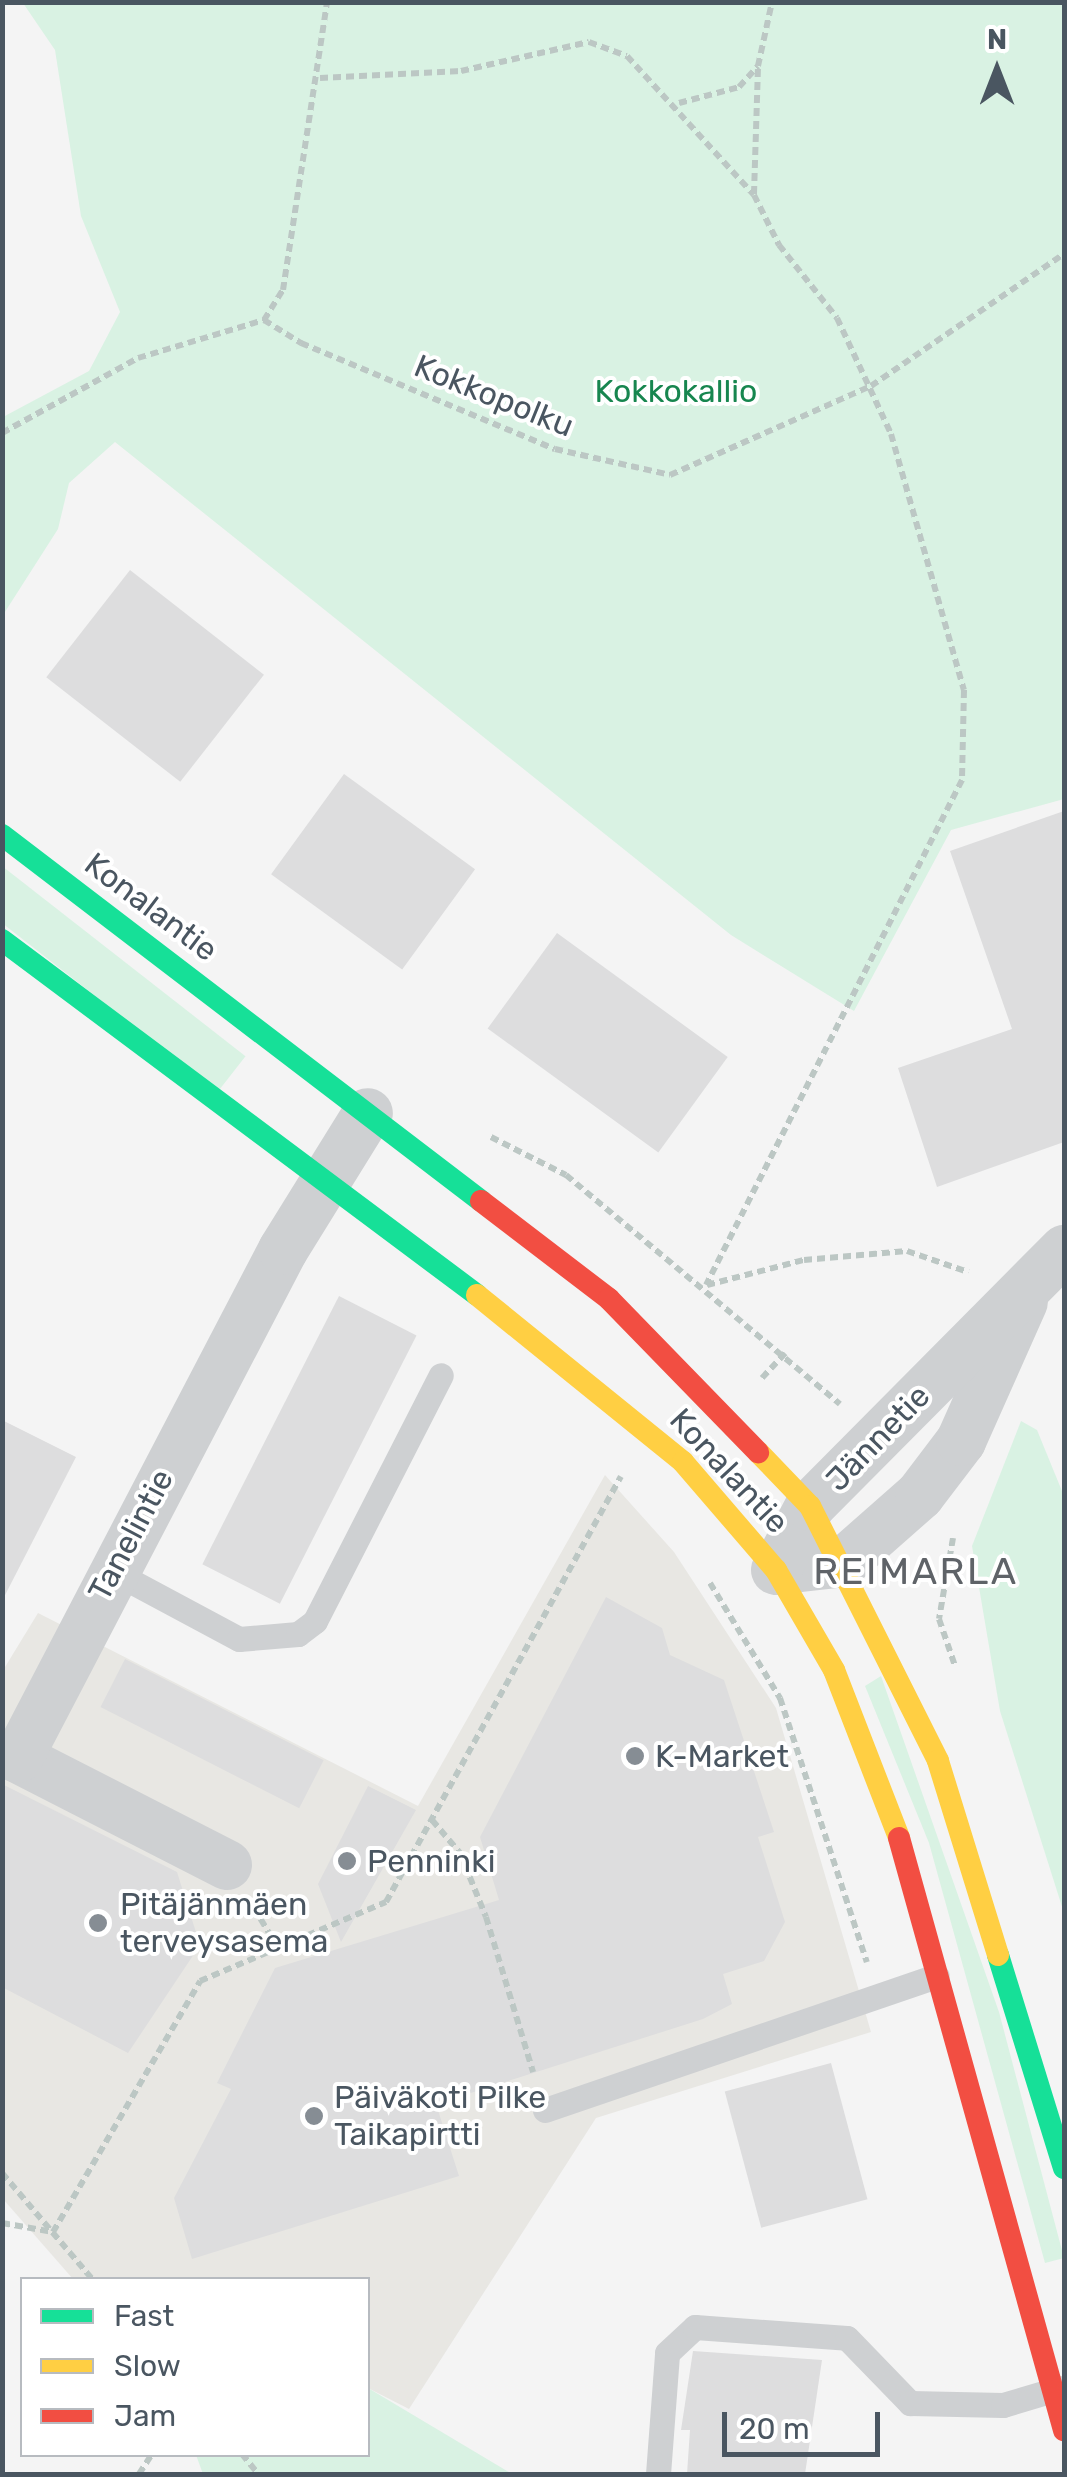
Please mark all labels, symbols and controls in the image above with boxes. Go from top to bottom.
north arrow [947,20,1047,120]
text: N [987,23,1007,56]
street label: Kokkopolku [409,347,579,445]
park label: Kokkokallio [595,372,757,410]
street label: Konalantie [77,845,225,969]
street label: Jännetie [818,1377,938,1499]
street label: Konalantie [662,1401,796,1541]
street label: Tanelintie [80,1463,182,1607]
district label: REIMARLA [813,1549,1019,1595]
place label: K-Market [655,1737,789,1775]
marker: K-Market [624,1745,646,1767]
place label: Penninki [367,1842,495,1880]
marker: Penninki [336,1850,358,1872]
place label: Pitäjänmäen terveysasema [120,1886,329,1961]
marker: Pitäjänmäen terveysasema [85,1910,111,1936]
place label: Päiväkoti Pilke Taikapirtti [334,2079,546,2154]
marker: Päiväkoti Pilke Taikapirtti [303,2105,325,2127]
legend [20,2277,370,2457]
text: Fast [114,2298,174,2334]
text: Slow [114,2348,181,2384]
scale bar [727,2392,884,2454]
text: Jam [114,2398,176,2434]
text: 20 m [739,2411,810,2447]

